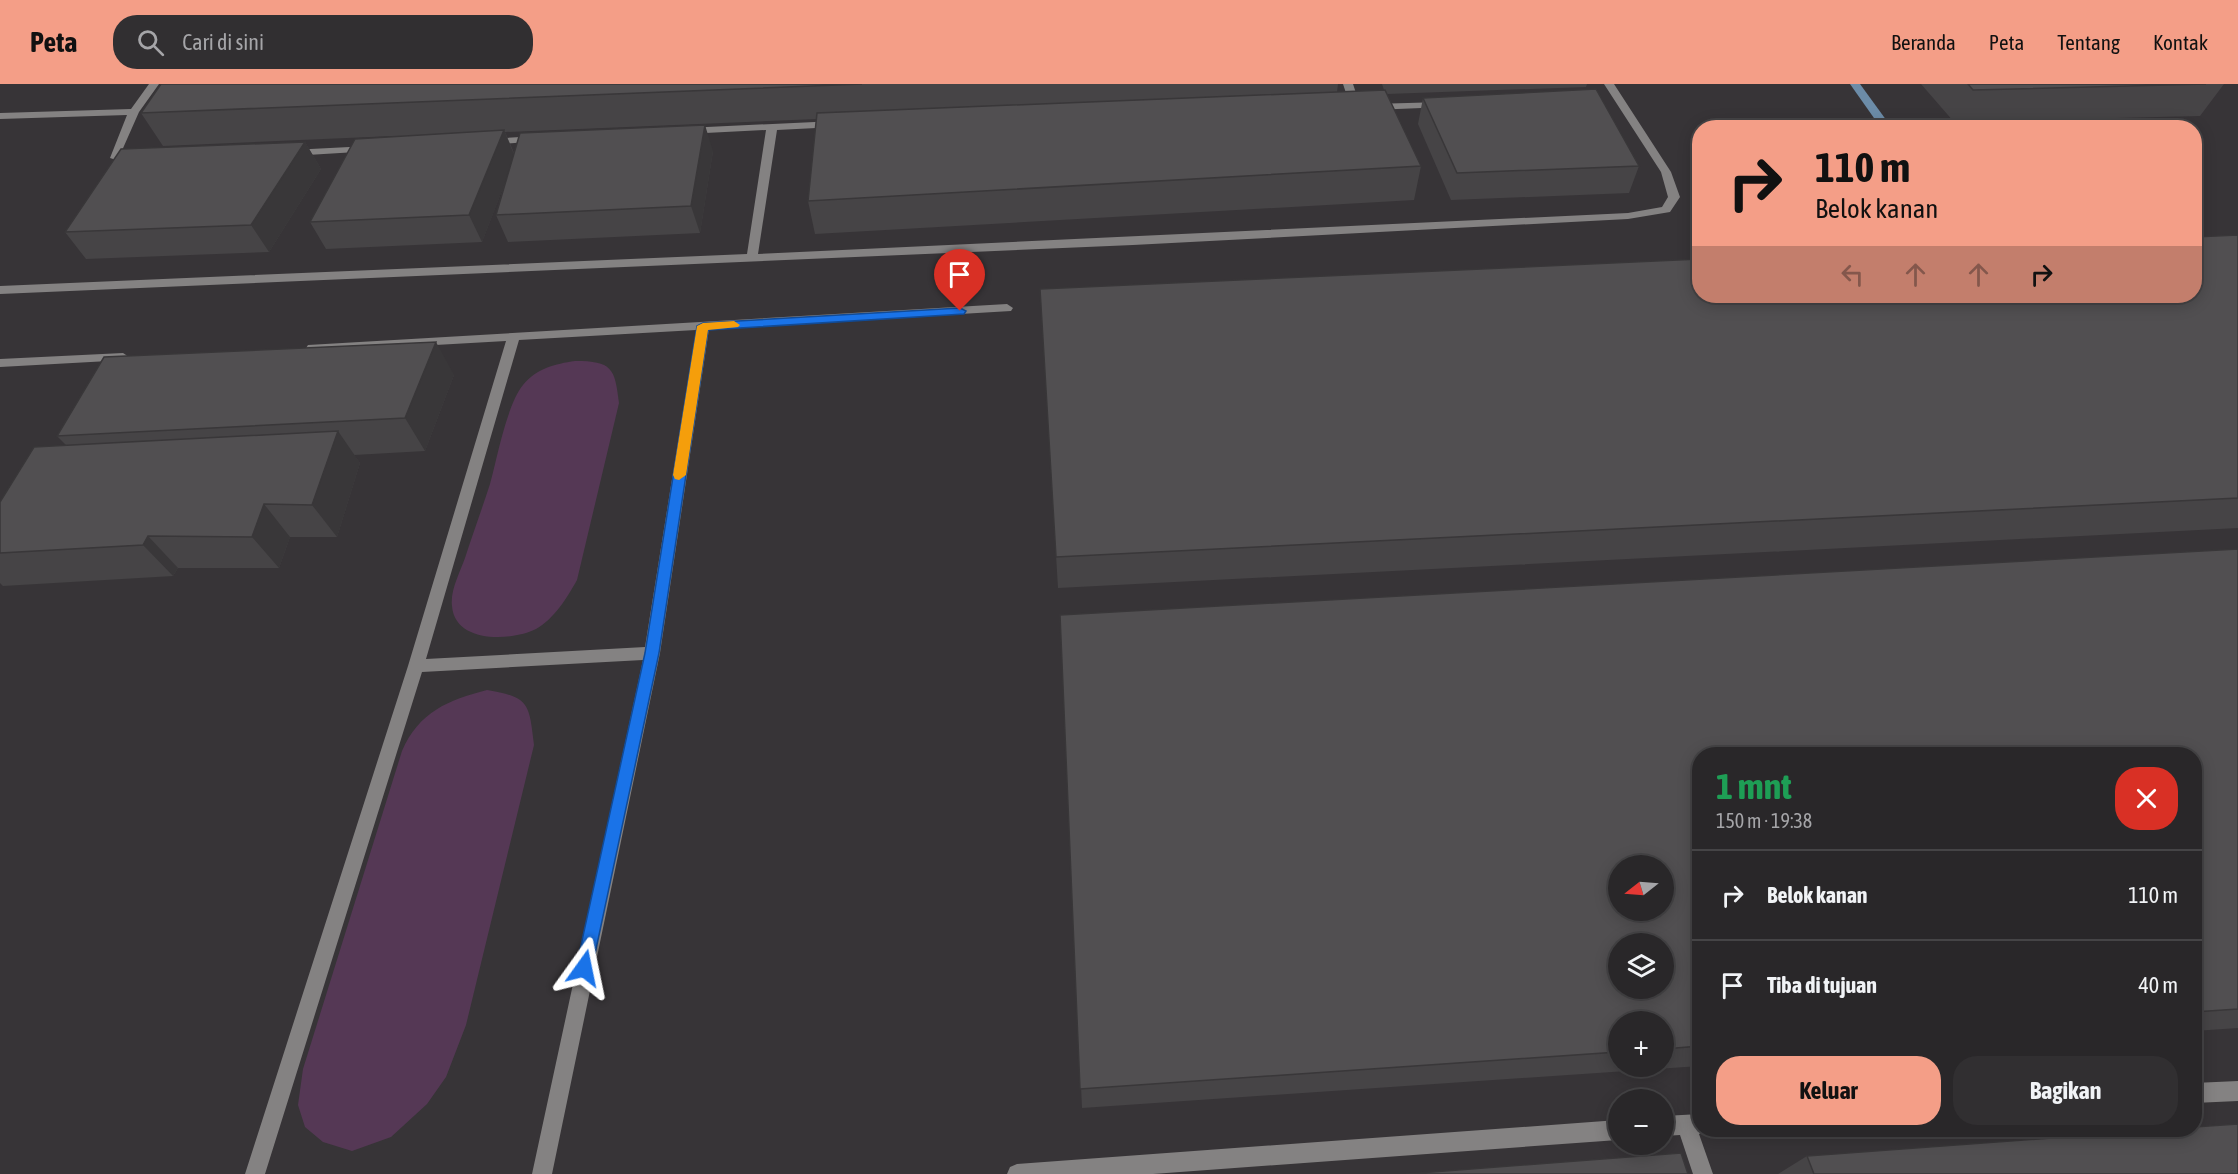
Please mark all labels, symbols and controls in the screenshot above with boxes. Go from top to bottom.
search box [113,15,533,69]
text: Peta [30,26,77,58]
icon: search [134,26,167,59]
text: Cari di sini [182,29,264,55]
text: Beranda [1891,30,1956,54]
text: Peta [1989,30,2024,54]
text: Tentang [2057,30,2120,54]
text: Kontak [2153,30,2208,54]
text: 110 m [1815,143,1910,191]
icon: right [1716,144,1794,222]
text: Belok kanan [1815,193,1938,224]
pin [934,249,985,311]
icon: arrive [943,258,976,291]
icon: left [1836,258,1869,291]
icon: ahead [1899,258,1932,291]
icon: ahead [1962,258,1995,291]
icon: right [2025,258,2058,291]
text: 1 mnt [1716,765,1792,807]
button: close [2115,767,2178,830]
text: 150 m · 19:38 [1716,809,1812,832]
north arrow [1608,855,1674,921]
map controls [1608,855,1674,1155]
icon: right [1716,879,1749,912]
text: Belok kanan [1767,882,1868,908]
text: 110 m [2128,882,2178,908]
button: layers [1608,933,1674,999]
position arrow [552,936,616,1000]
icon: arrive [1716,969,1749,1002]
text: Tiba di tujuan [1767,972,1877,998]
text: 40 m [2138,972,2178,998]
button: + [1608,1011,1674,1077]
button: Keluar [1716,1056,1941,1125]
button: Bagikan [1953,1056,2178,1125]
button: − [1608,1089,1674,1155]

